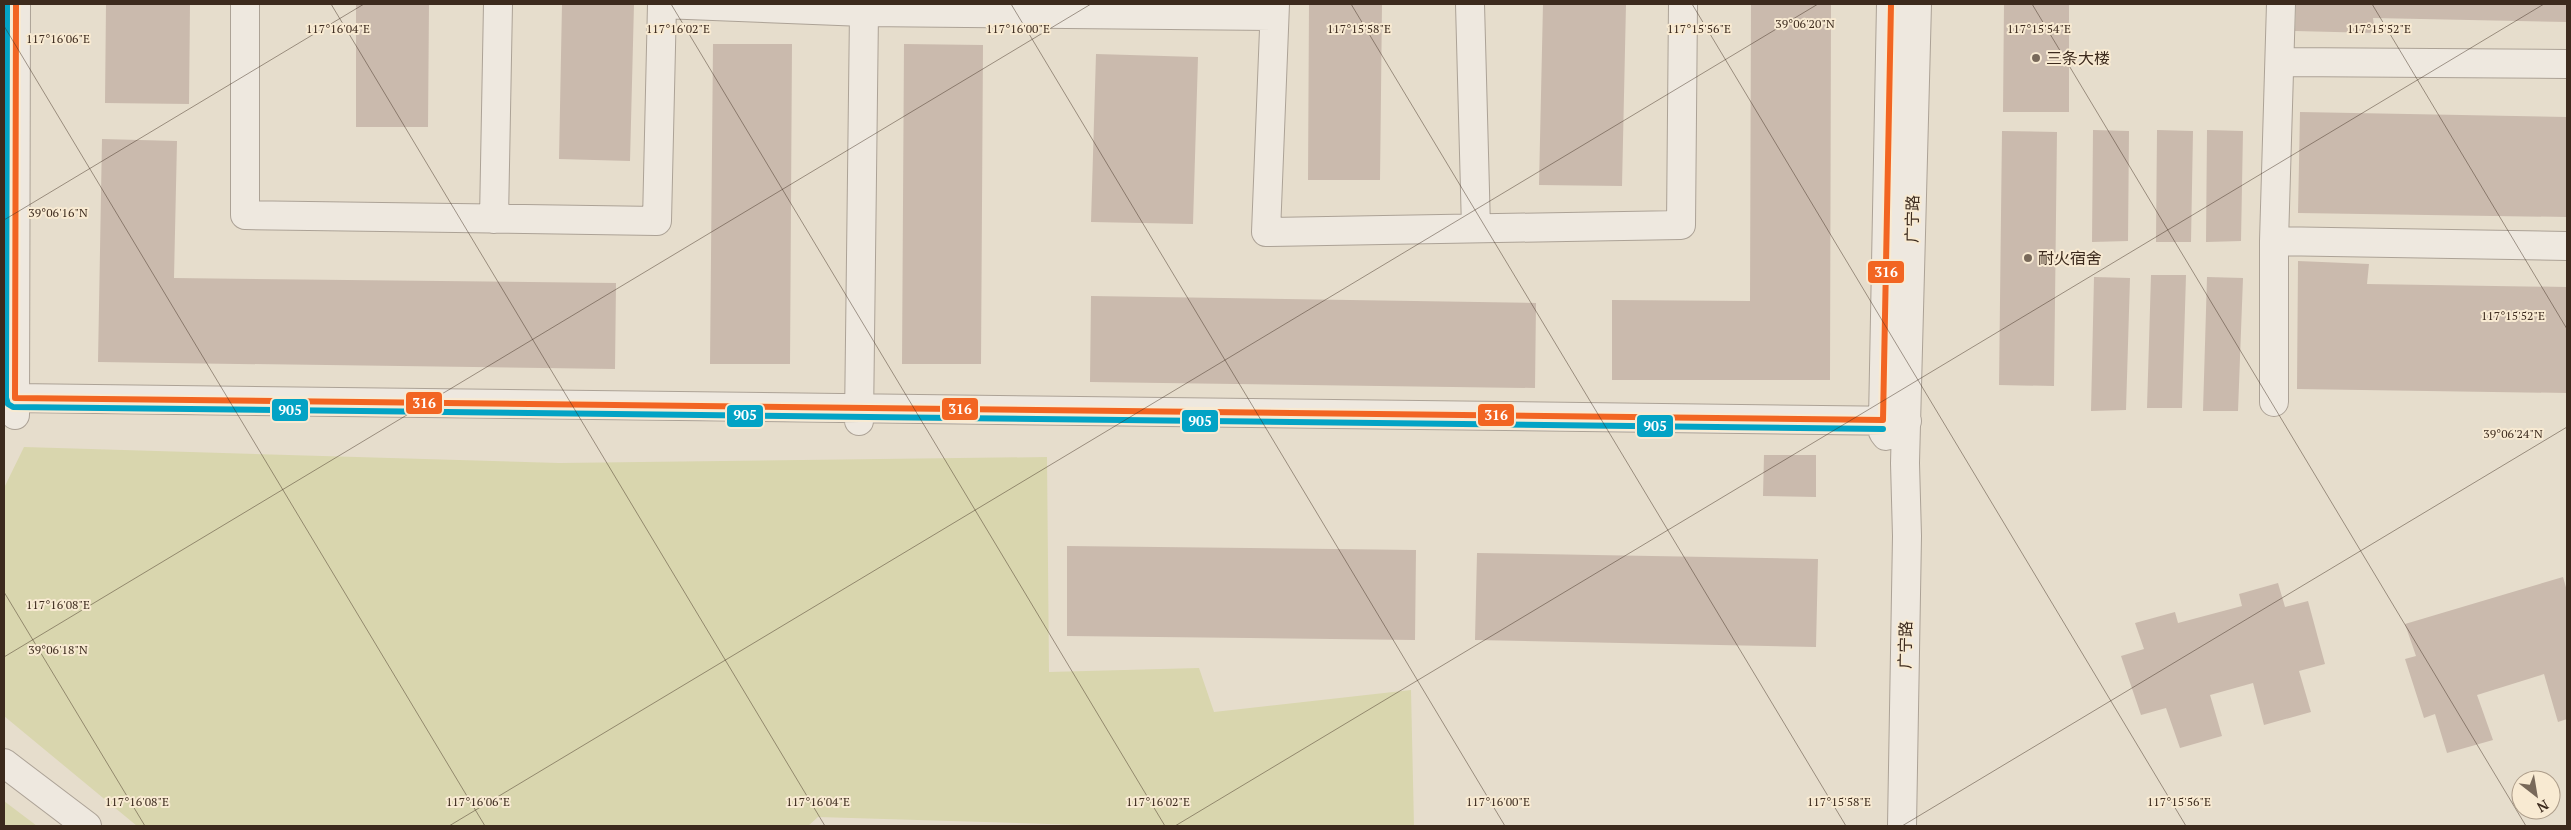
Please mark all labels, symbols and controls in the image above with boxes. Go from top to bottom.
text: 39°06'20"N [1775,16,1835,31]
text: 117°16'04"E [306,21,370,36]
text: 117°16'02"E [646,21,710,36]
text: 117°16'00"E [986,21,1050,36]
text: 117°15'58"E [1327,21,1391,36]
text: 117°15'56"E [1667,21,1731,36]
text: 117°15'54"E [2007,21,2071,36]
text: 117°15'52"E [2347,21,2411,36]
text: 117°16'06"E [26,31,90,46]
place label: 三条大楼 [2046,47,2110,69]
marker: 三条大楼 [2030,52,2042,64]
street label: 广宁路 [1901,195,1923,243]
text: 39°06'16"N [28,205,88,220]
place label: 耐火宿舍 [2038,247,2102,269]
marker: 耐火宿舍 [2022,252,2034,264]
line badge: 316 [1867,260,1905,284]
text: 316 [1874,262,1898,281]
text: 117°15'52"E [2481,308,2545,323]
line badge: 316 [405,391,443,415]
text: 316 [412,393,436,412]
line badge: 316 [941,397,979,421]
line badge: 905 [271,398,309,422]
text: 316 [948,399,972,418]
text: 905 [278,400,302,419]
line badge: 316 [1477,403,1515,427]
line badge: 905 [726,404,764,428]
text: 905 [733,405,757,424]
text: 316 [1484,405,1508,424]
line badge: 905 [1181,409,1219,433]
text: 905 [1188,411,1212,430]
line badge: 905 [1636,414,1674,438]
text: 905 [1643,416,1667,435]
text: 39°06'24"N [2483,426,2543,441]
text: 117°16'08"E [26,597,90,612]
street label: 广宁路 [1894,621,1916,669]
text: 39°06'18"N [28,642,88,657]
north arrow [2511,770,2561,820]
text: 117°16'08"E [105,794,169,809]
text: 117°16'06"E [446,794,510,809]
text: 117°16'04"E [786,794,850,809]
text: 117°16'02"E [1126,794,1190,809]
text: 117°16'00"E [1466,794,1530,809]
text: 117°15'58"E [1807,794,1871,809]
text: 117°15'56"E [2147,794,2211,809]
text: N [2533,796,2552,818]

